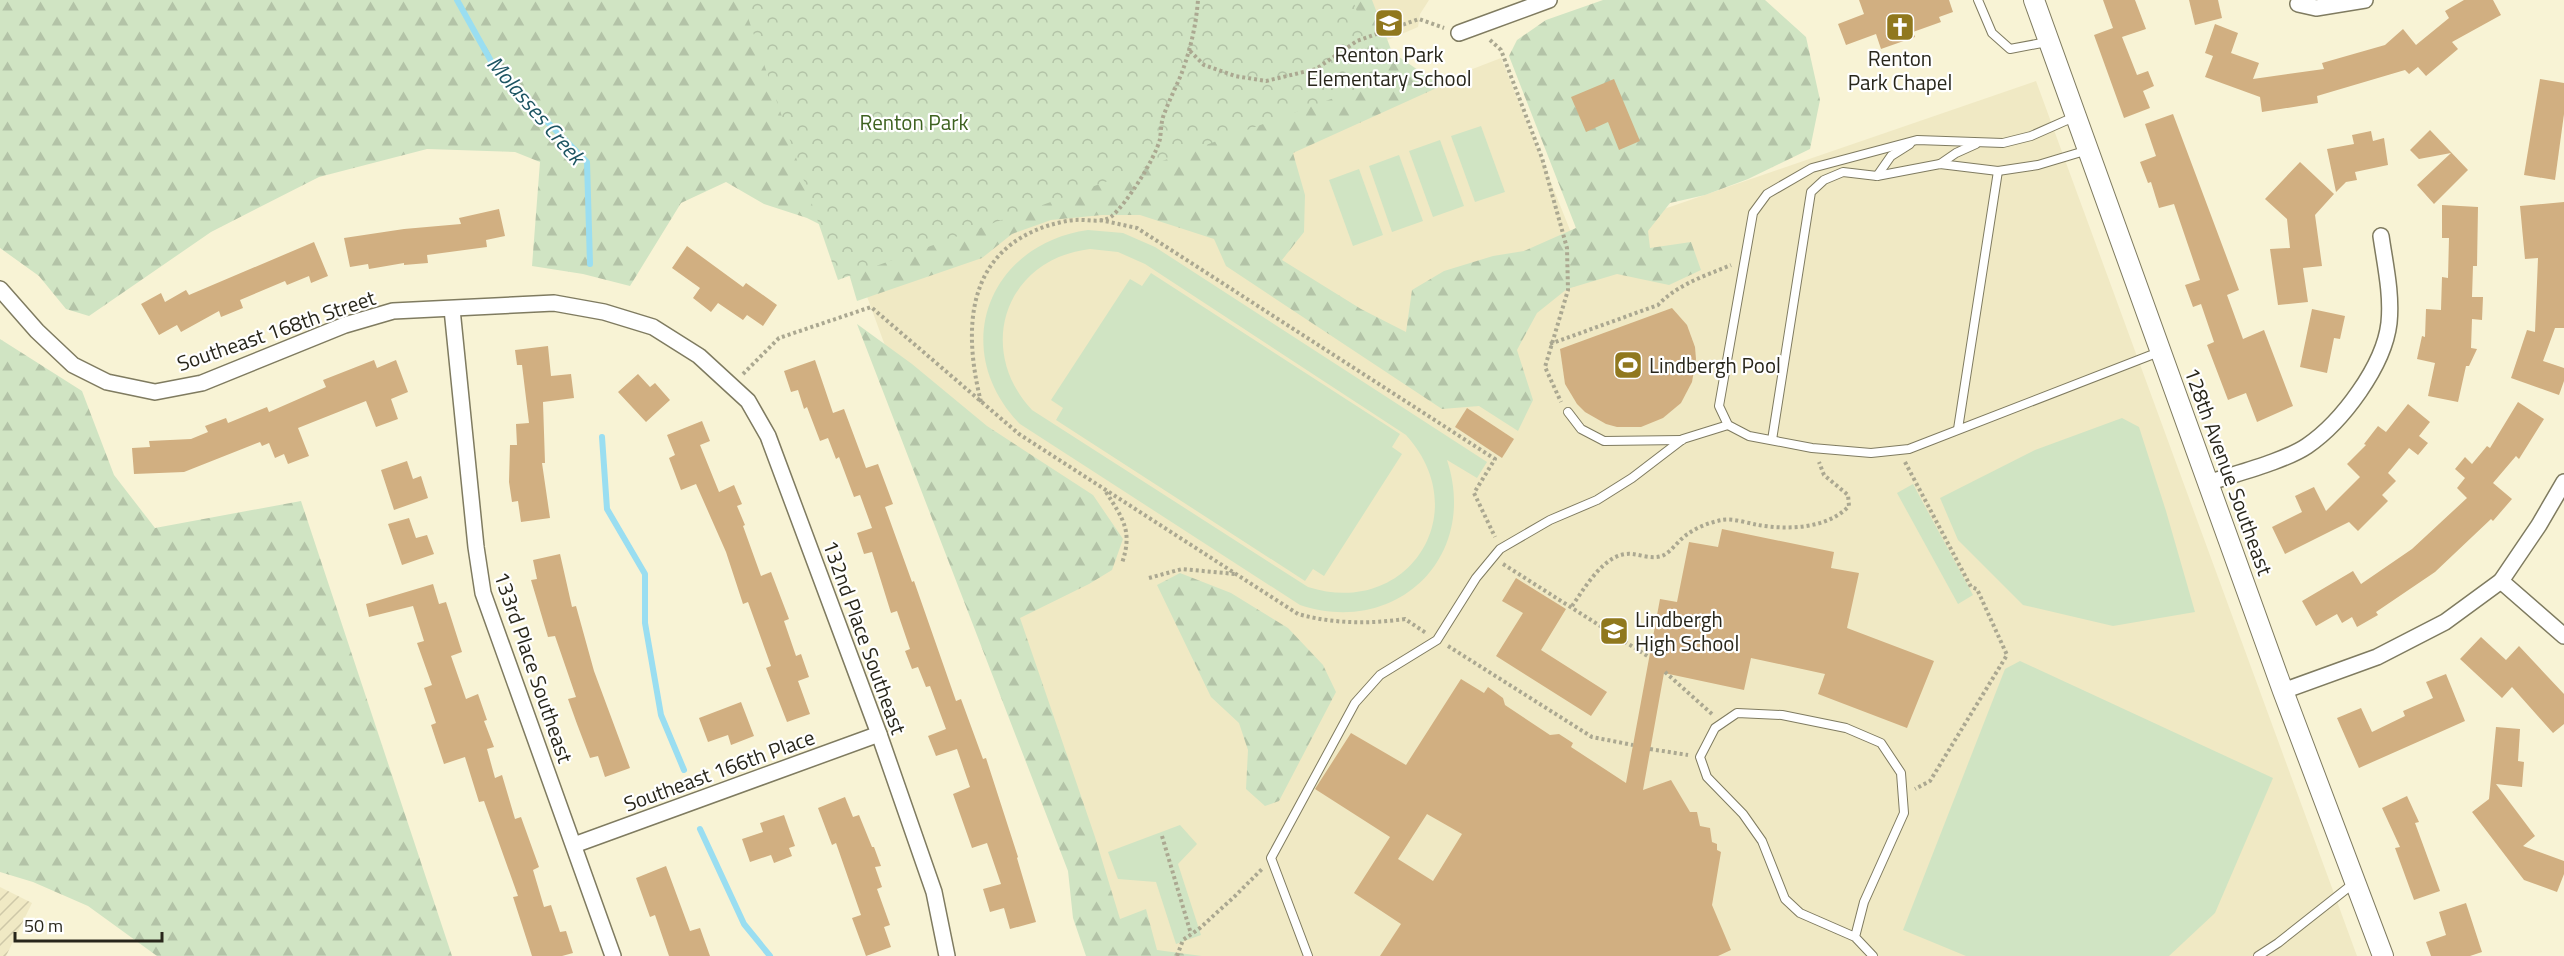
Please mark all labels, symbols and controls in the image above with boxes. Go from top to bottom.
school or university icon: Renton Park Elementary School [1373,7,1405,39]
church icon: Renton Park Chapel [1884,11,1916,43]
place label: Renton Park Elementary School [1306,38,1472,94]
place label: Renton Park Chapel [1848,42,1952,98]
water label: Molasses Creek [479,48,595,174]
park label: Renton Park [859,106,969,138]
street label: Southeast 168th Street [173,281,380,379]
sports icon: Lindbergh Pool [1612,349,1644,381]
place label: Lindbergh Pool [1649,349,1781,381]
street label: 128th Avenue Southeast [2176,362,2282,580]
street label: 132nd Place Southeast [815,535,915,739]
street label: 133rd Place Southeast [486,567,582,768]
place label: Lindbergh High School [1635,603,1739,659]
school or university icon: Lindbergh High School [1598,615,1630,647]
street label: Southeast 166th Place [619,721,819,819]
scale bar [15,905,162,943]
text: 50 m [24,912,63,939]

